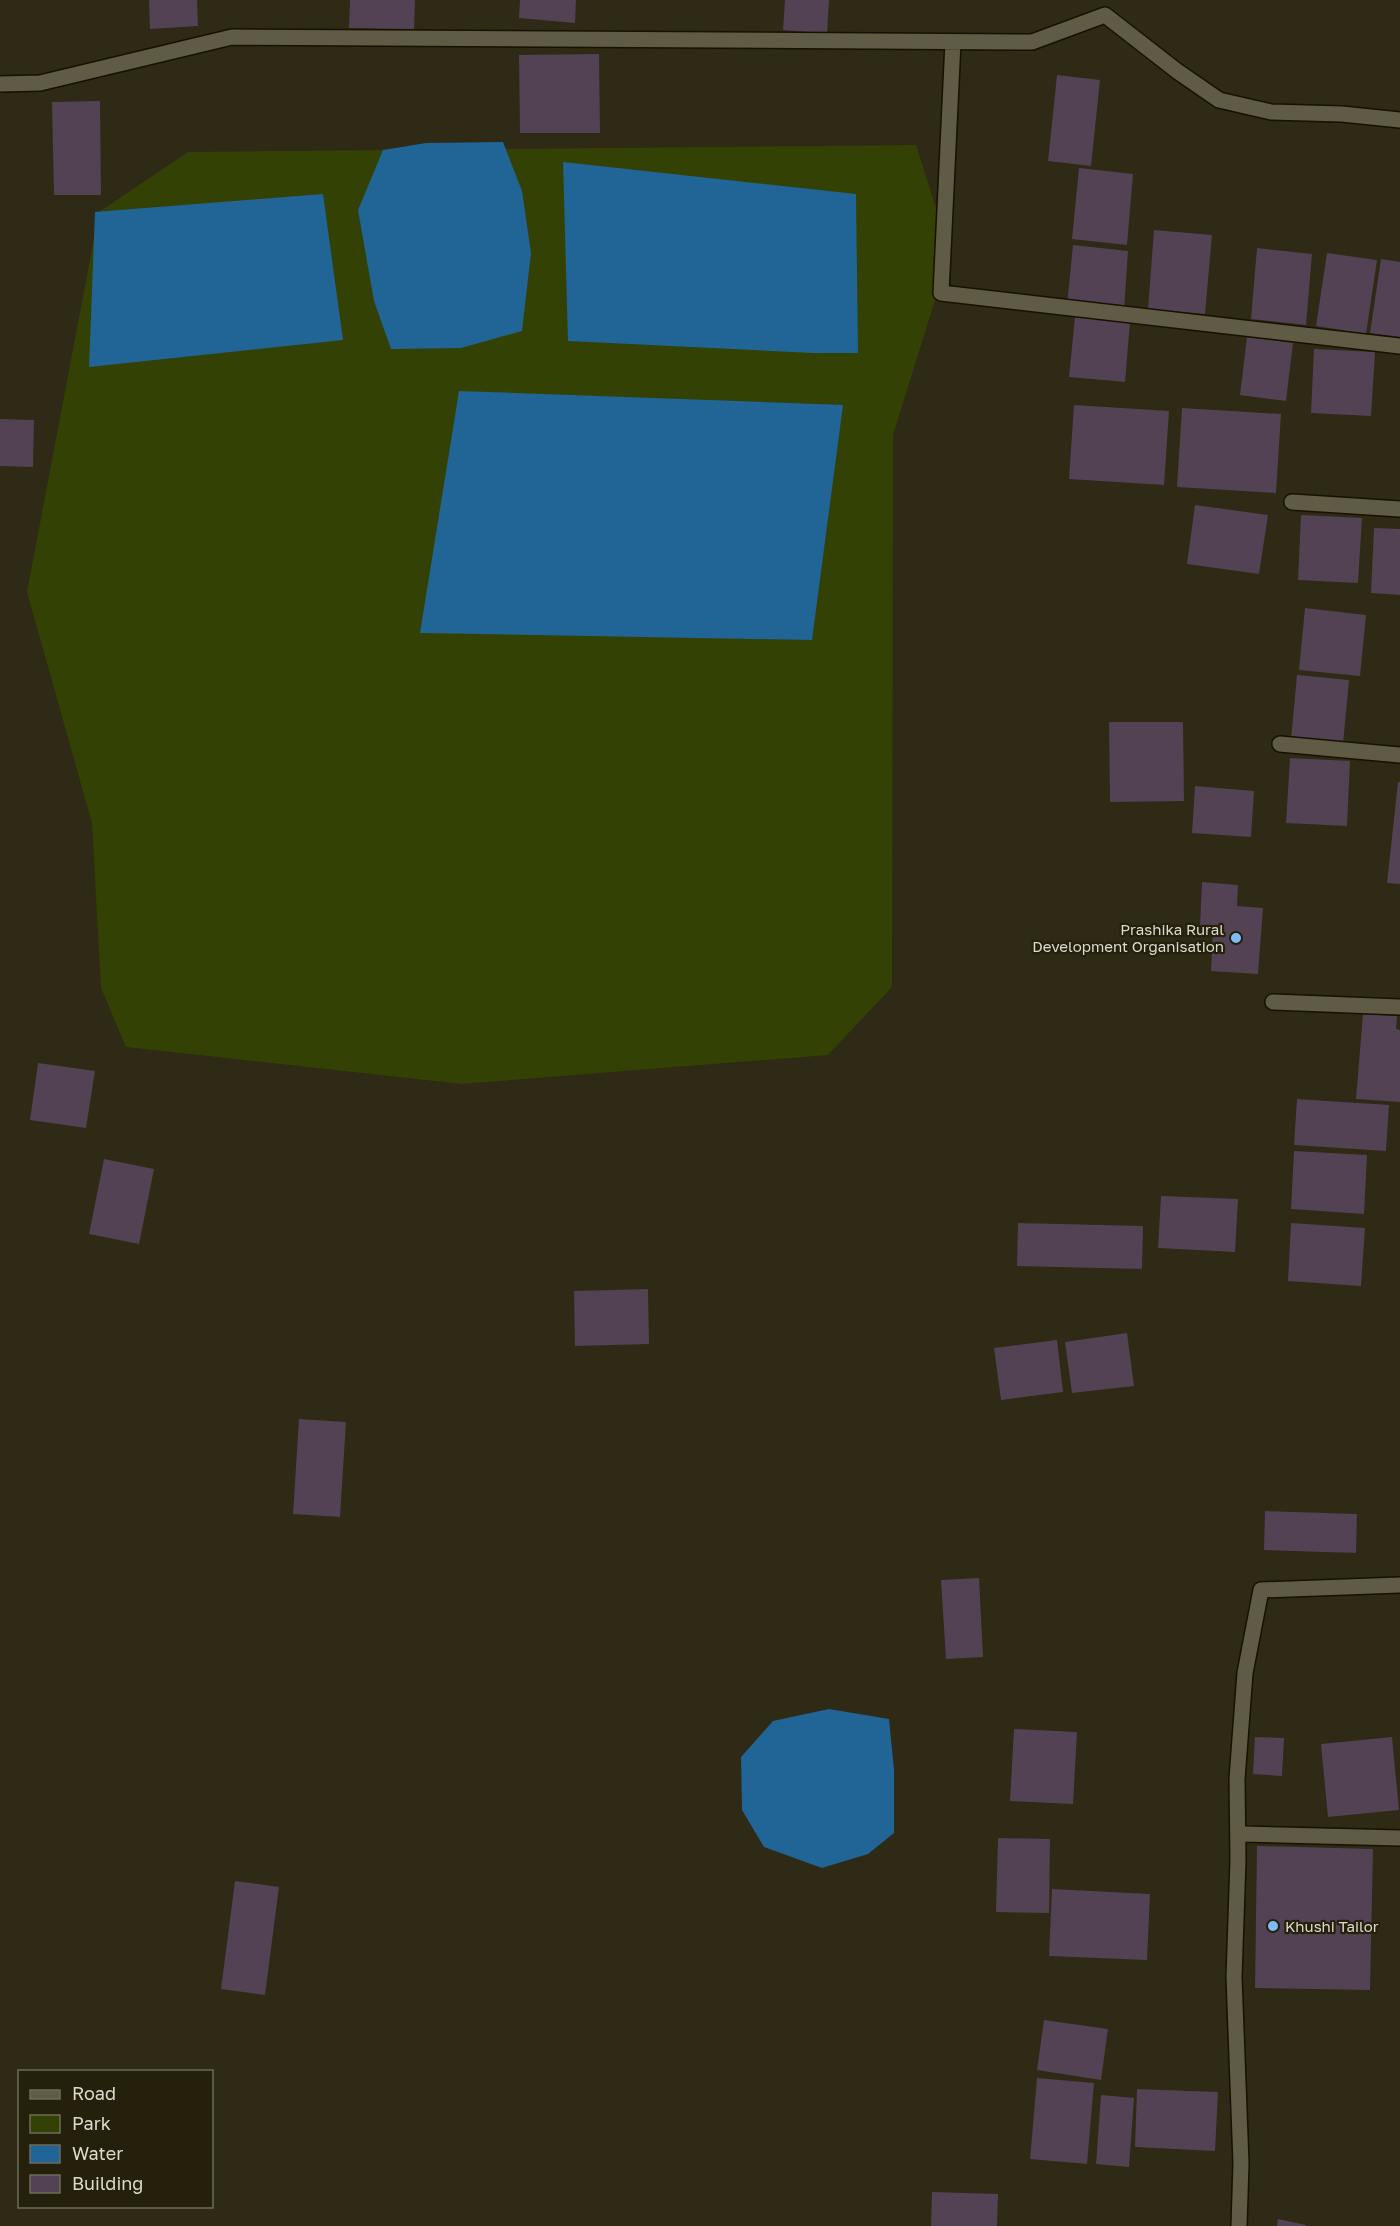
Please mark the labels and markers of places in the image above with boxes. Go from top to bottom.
place label: Prashika Rural Development Organisation [1032,920,1224,955]
marker: Prashika Rural Development Organisation [1229,931,1243,945]
place label: Khushi Tailor [1285,1917,1379,1935]
marker: Khushi Tailor [1266,1919,1280,1933]

